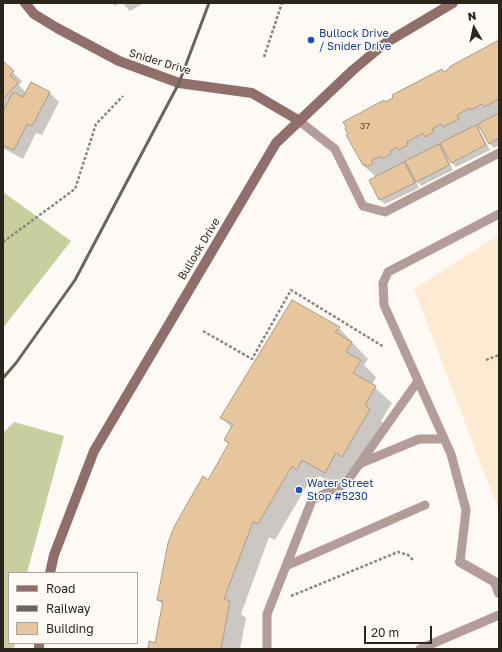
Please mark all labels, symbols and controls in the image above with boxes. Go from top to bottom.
north arrow [454,8,494,48]
text: N [467,9,477,23]
place label: Bullock Drive / Snider Drive [319,27,391,53]
marker: Bullock Drive / Snider Drive [306,35,316,45]
street label: Snider Drive [127,46,193,78]
house number: 37 [360,121,370,131]
street label: Bullock Drive [175,216,223,282]
place label: Water Street Stop #5230 [307,477,374,503]
marker: Water Street Stop #5230 [294,485,304,495]
legend [8,572,138,644]
text: Road [46,581,75,596]
text: Railway [46,601,91,616]
scale bar [366,618,434,644]
text: Building [46,621,94,636]
text: 20 m [371,625,399,640]

